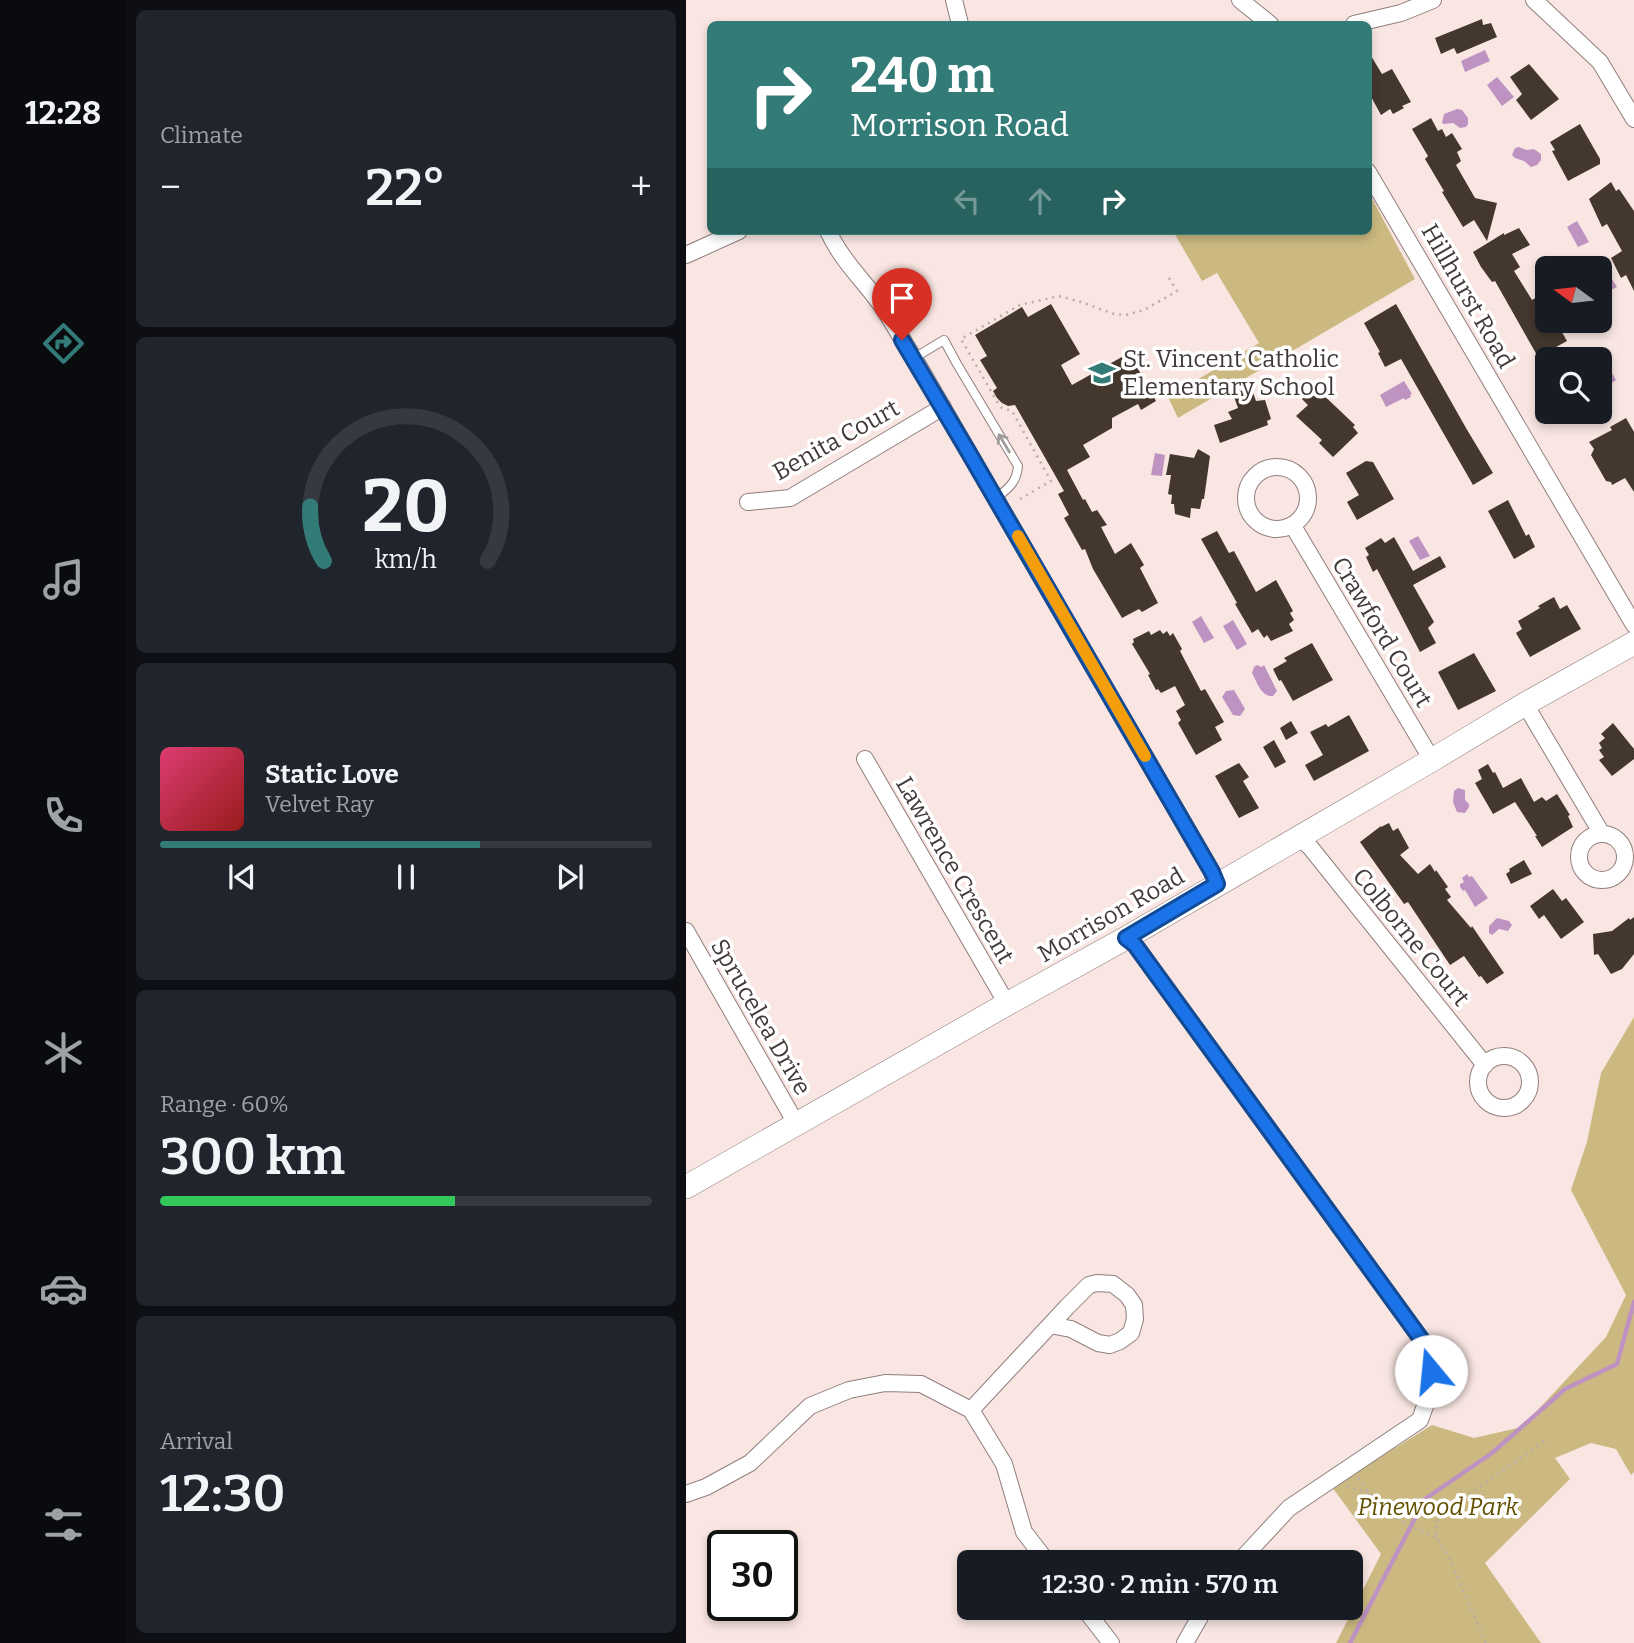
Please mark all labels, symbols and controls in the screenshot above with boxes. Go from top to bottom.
text: 240 m [850,46,994,105]
icon: right [735,49,826,140]
text: 12:28 [25,94,101,132]
text: Morrison Road [850,106,1069,144]
text: Climate [160,121,243,149]
text: 22° [365,156,446,219]
text: − [160,164,181,210]
text: + [630,164,652,210]
icon: left [948,182,986,220]
icon: ahead [1021,182,1059,220]
icon: right [1094,182,1132,220]
street label: Hillhurst Road [1415,219,1521,373]
north arrow [1535,256,1612,332]
map controls [1535,256,1612,424]
pin [872,268,932,340]
icon: arrive [883,279,921,317]
icon: directions [39,319,88,368]
place label: St. Vincent Catholic Elementary School [1123,345,1339,401]
button: search [1535,347,1612,424]
school or university icon: St. Vincent Catholic Elementary School [1087,358,1117,388]
street label: Benita Court [768,394,904,486]
one-way arrow [997,433,1011,453]
text: 20 [362,463,450,550]
text: km/h [375,545,437,575]
street label: Crawford Court [1326,552,1438,712]
icon: music [39,555,88,604]
text: Static Love [265,759,399,790]
street label: Lawrence Crescent [890,772,1020,969]
text: Velvet Ray [265,790,374,818]
icon: phone [39,791,88,840]
icon: previous [223,858,261,896]
icon: pause [387,858,425,896]
icon: next [551,858,589,896]
street label: Morrison Road [1033,862,1189,968]
street label: Colborne Court [1347,862,1475,1012]
street label: Sprucelea Drive [705,934,817,1100]
icon: climate [39,1028,88,1077]
text: Range · 60% [160,1090,289,1118]
text: 300 km [160,1125,345,1188]
icon: car [39,1264,88,1313]
position arrow [1394,1334,1468,1408]
text: Arrival [160,1427,233,1455]
text: 12:30 [160,1462,286,1525]
park label: Pinewood Park [1358,1493,1519,1521]
icon: filters [39,1500,88,1549]
speed limit sign: 30 [707,1530,798,1621]
text: 12:30 · 2 min · 570 m [1042,1569,1278,1600]

